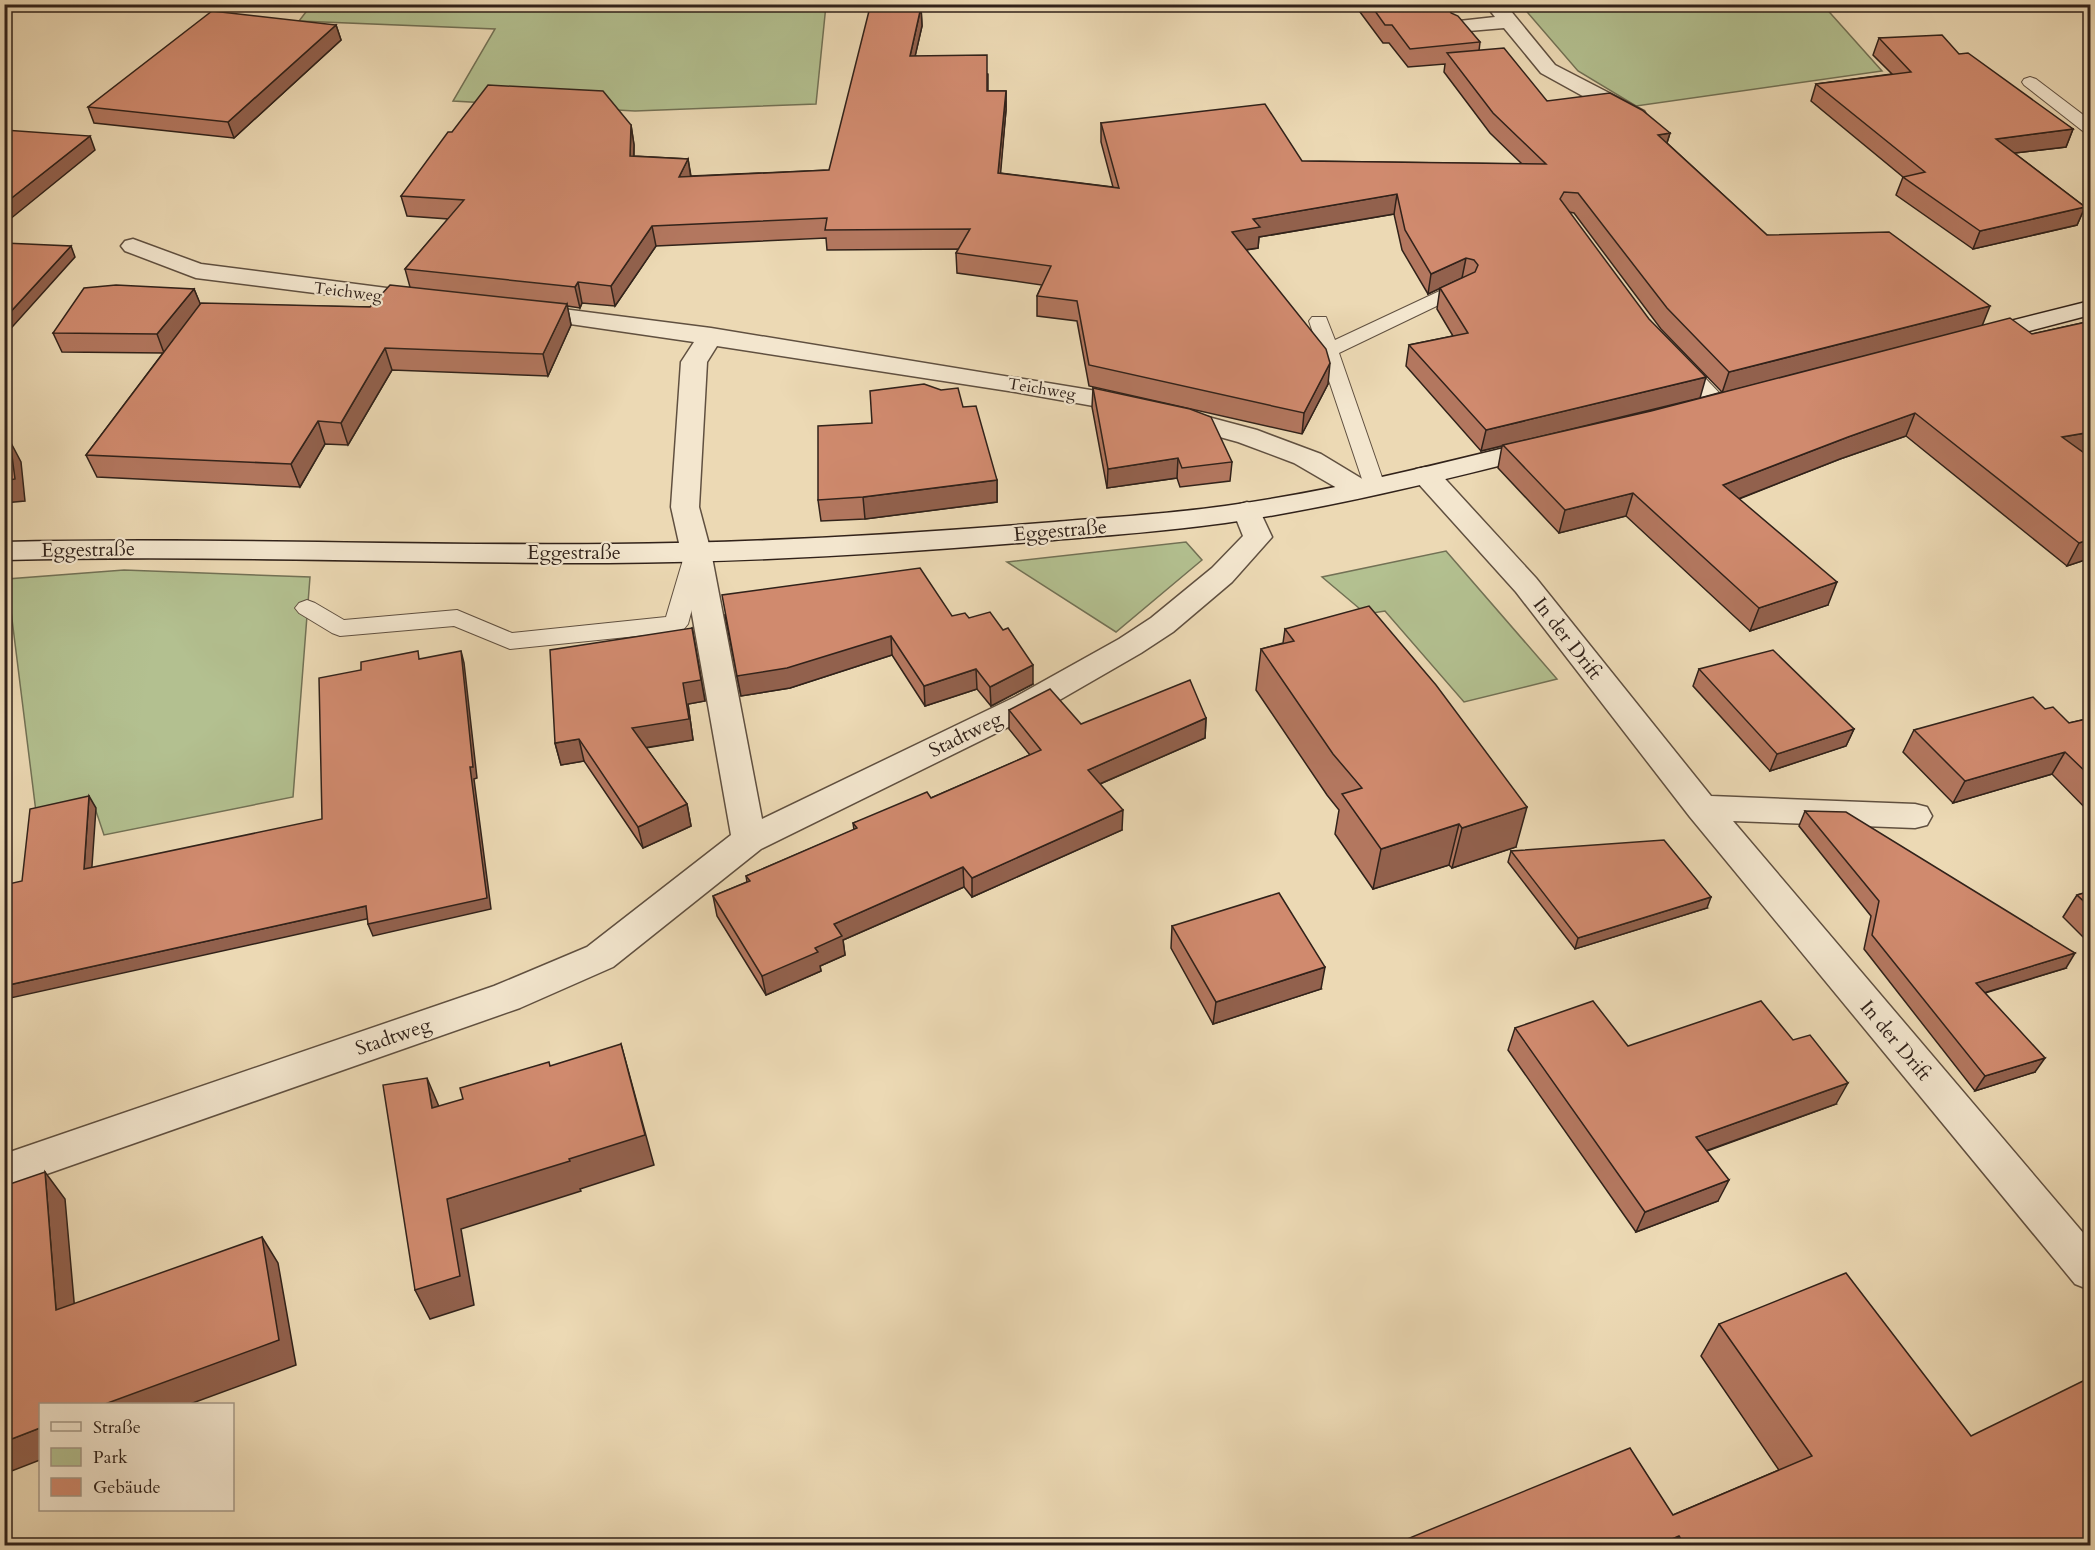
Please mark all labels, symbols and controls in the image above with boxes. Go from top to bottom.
street label: Teichweg [312,277,383,307]
street label: Teichweg [1006,373,1077,405]
street label: Eggestraße [1012,513,1108,548]
street label: Eggestraße [41,535,135,564]
street label: Eggestraße [527,539,621,566]
street label: In der Drift [1527,592,1609,686]
street label: Stadtweg [924,705,1007,764]
street label: In der Drift [1854,994,1938,1087]
street label: Stadtweg [352,1011,435,1062]
legend [39,1403,234,1511]
text: Straße [93,1415,141,1440]
text: Park [93,1445,128,1470]
text: Gebäude [93,1475,161,1500]

